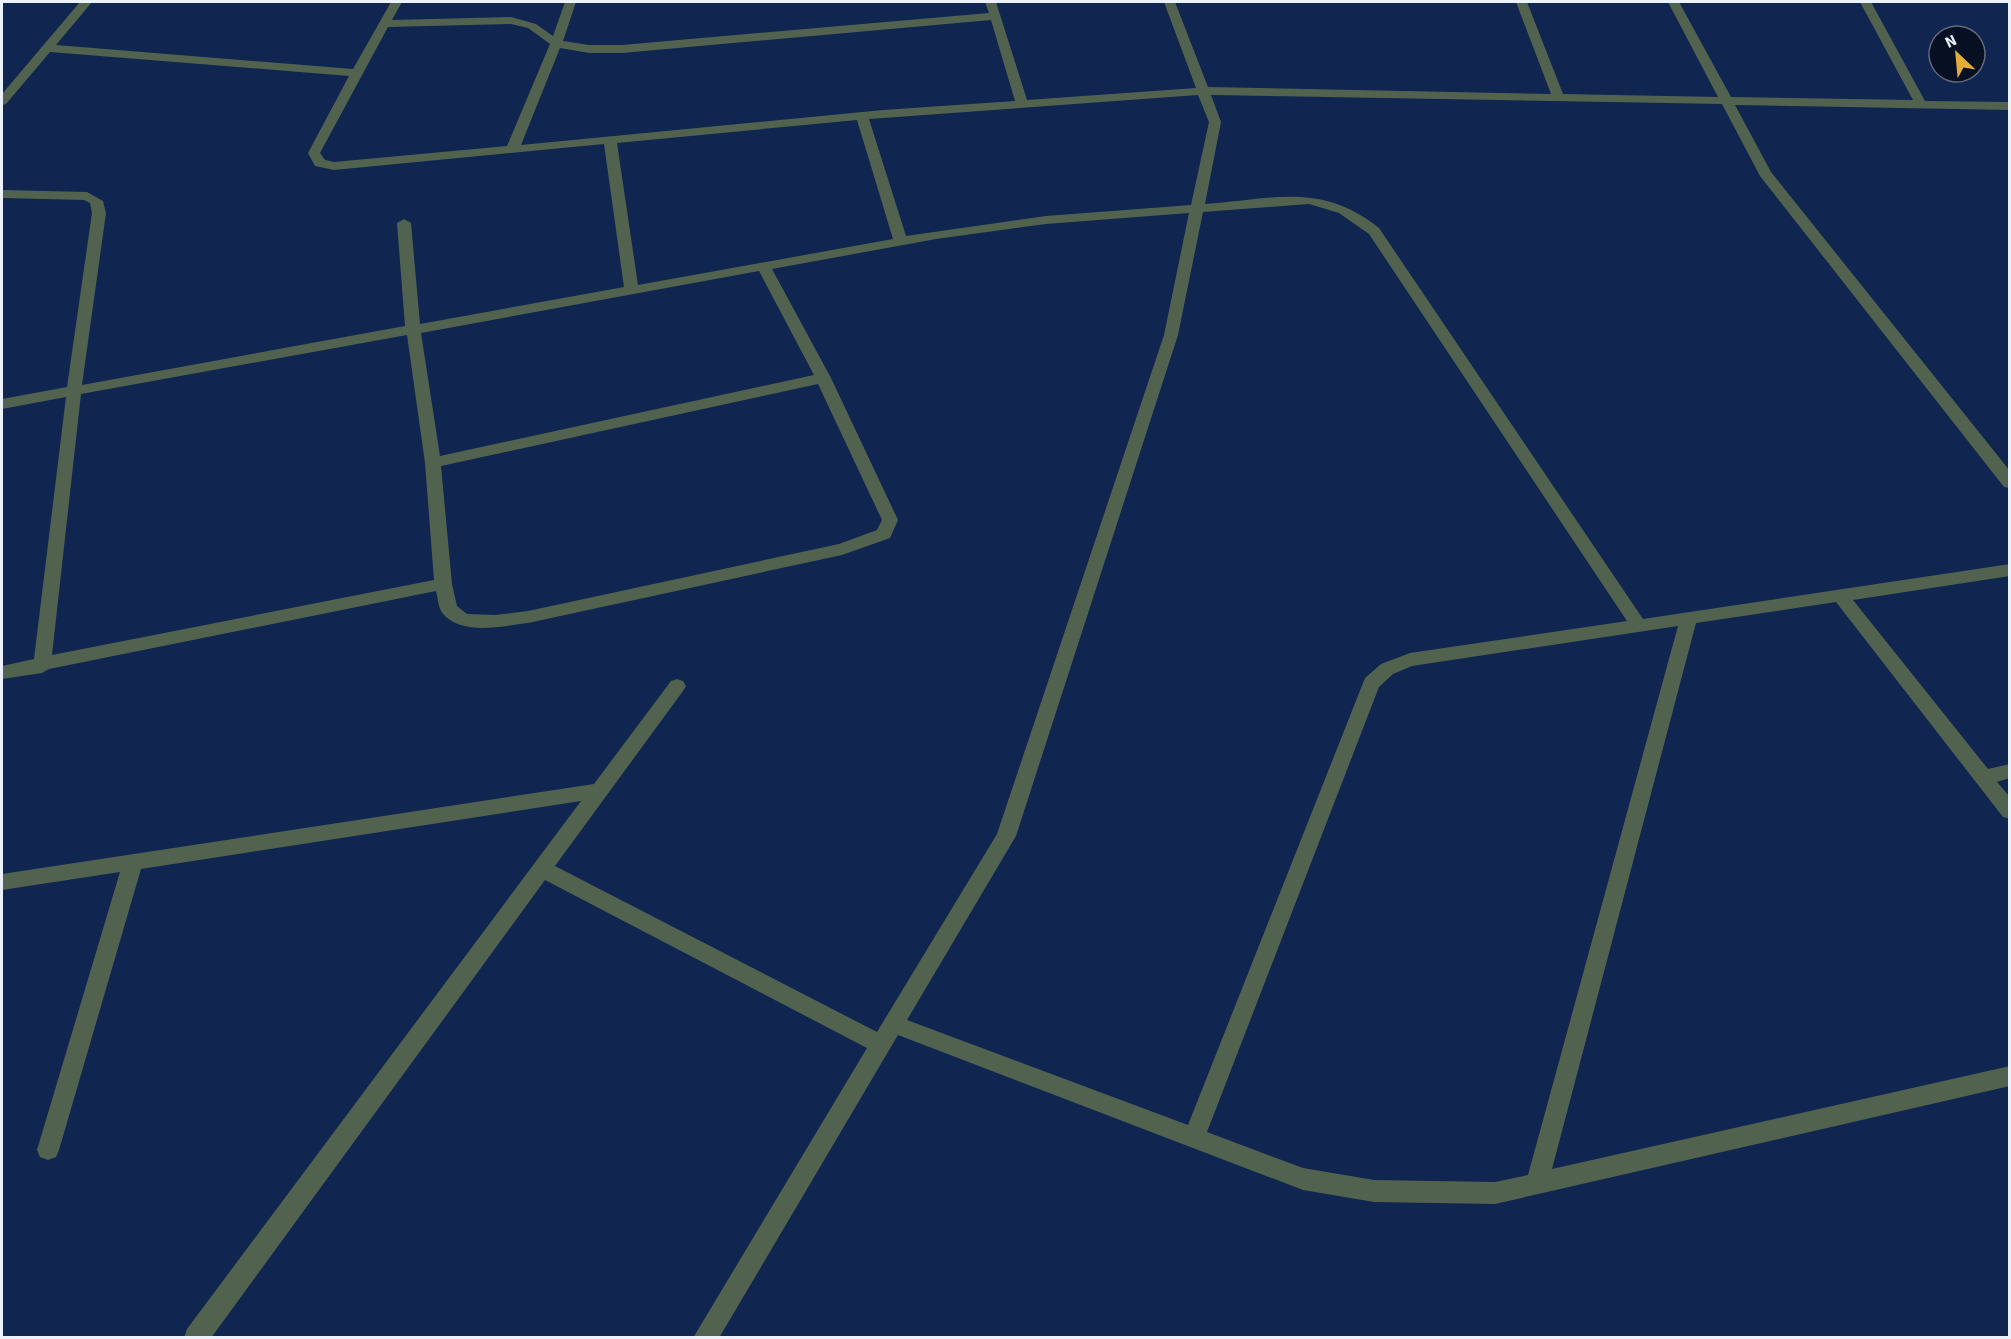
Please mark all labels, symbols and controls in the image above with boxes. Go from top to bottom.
north arrow [1927,24,1987,84]
text: N [1941,29,1960,54]

